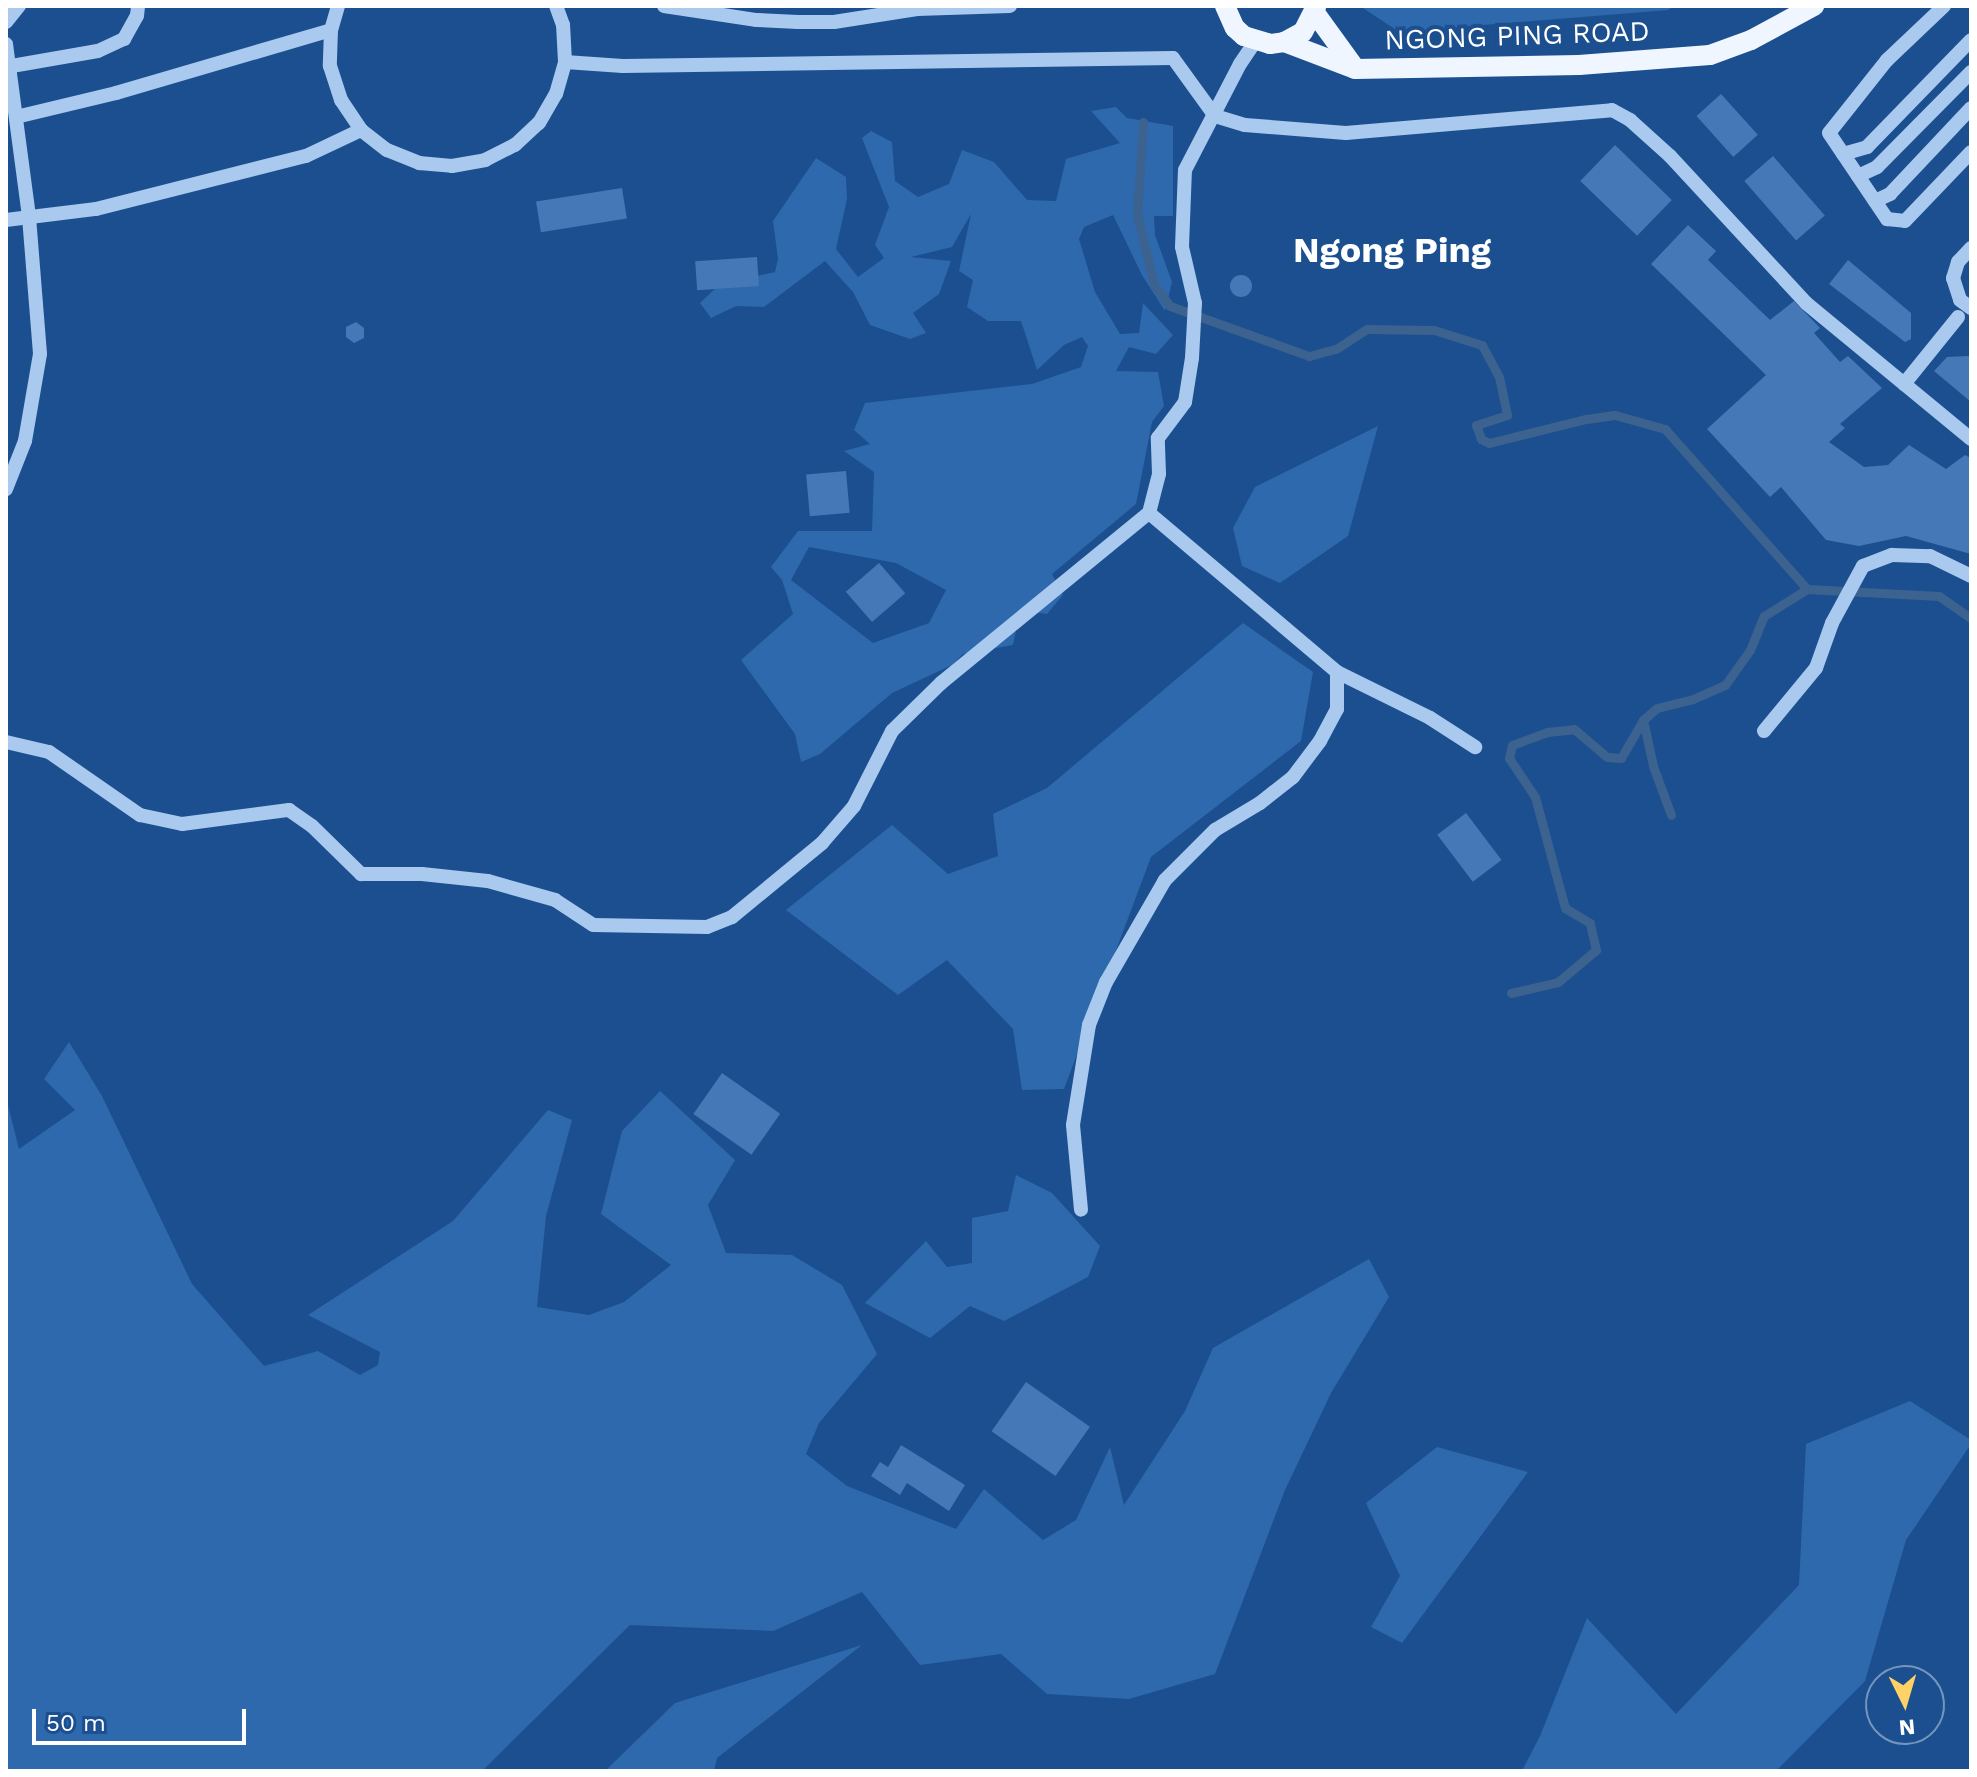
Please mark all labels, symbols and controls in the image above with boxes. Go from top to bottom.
street label: NGONG PING ROAD [1384,15,1650,57]
district label: Ngong Ping [1293,229,1491,273]
north arrow [1865,1665,1945,1745]
scale bar [36,1693,250,1743]
text: 50 m [46,1709,106,1737]
text: N [1898,1714,1916,1741]

